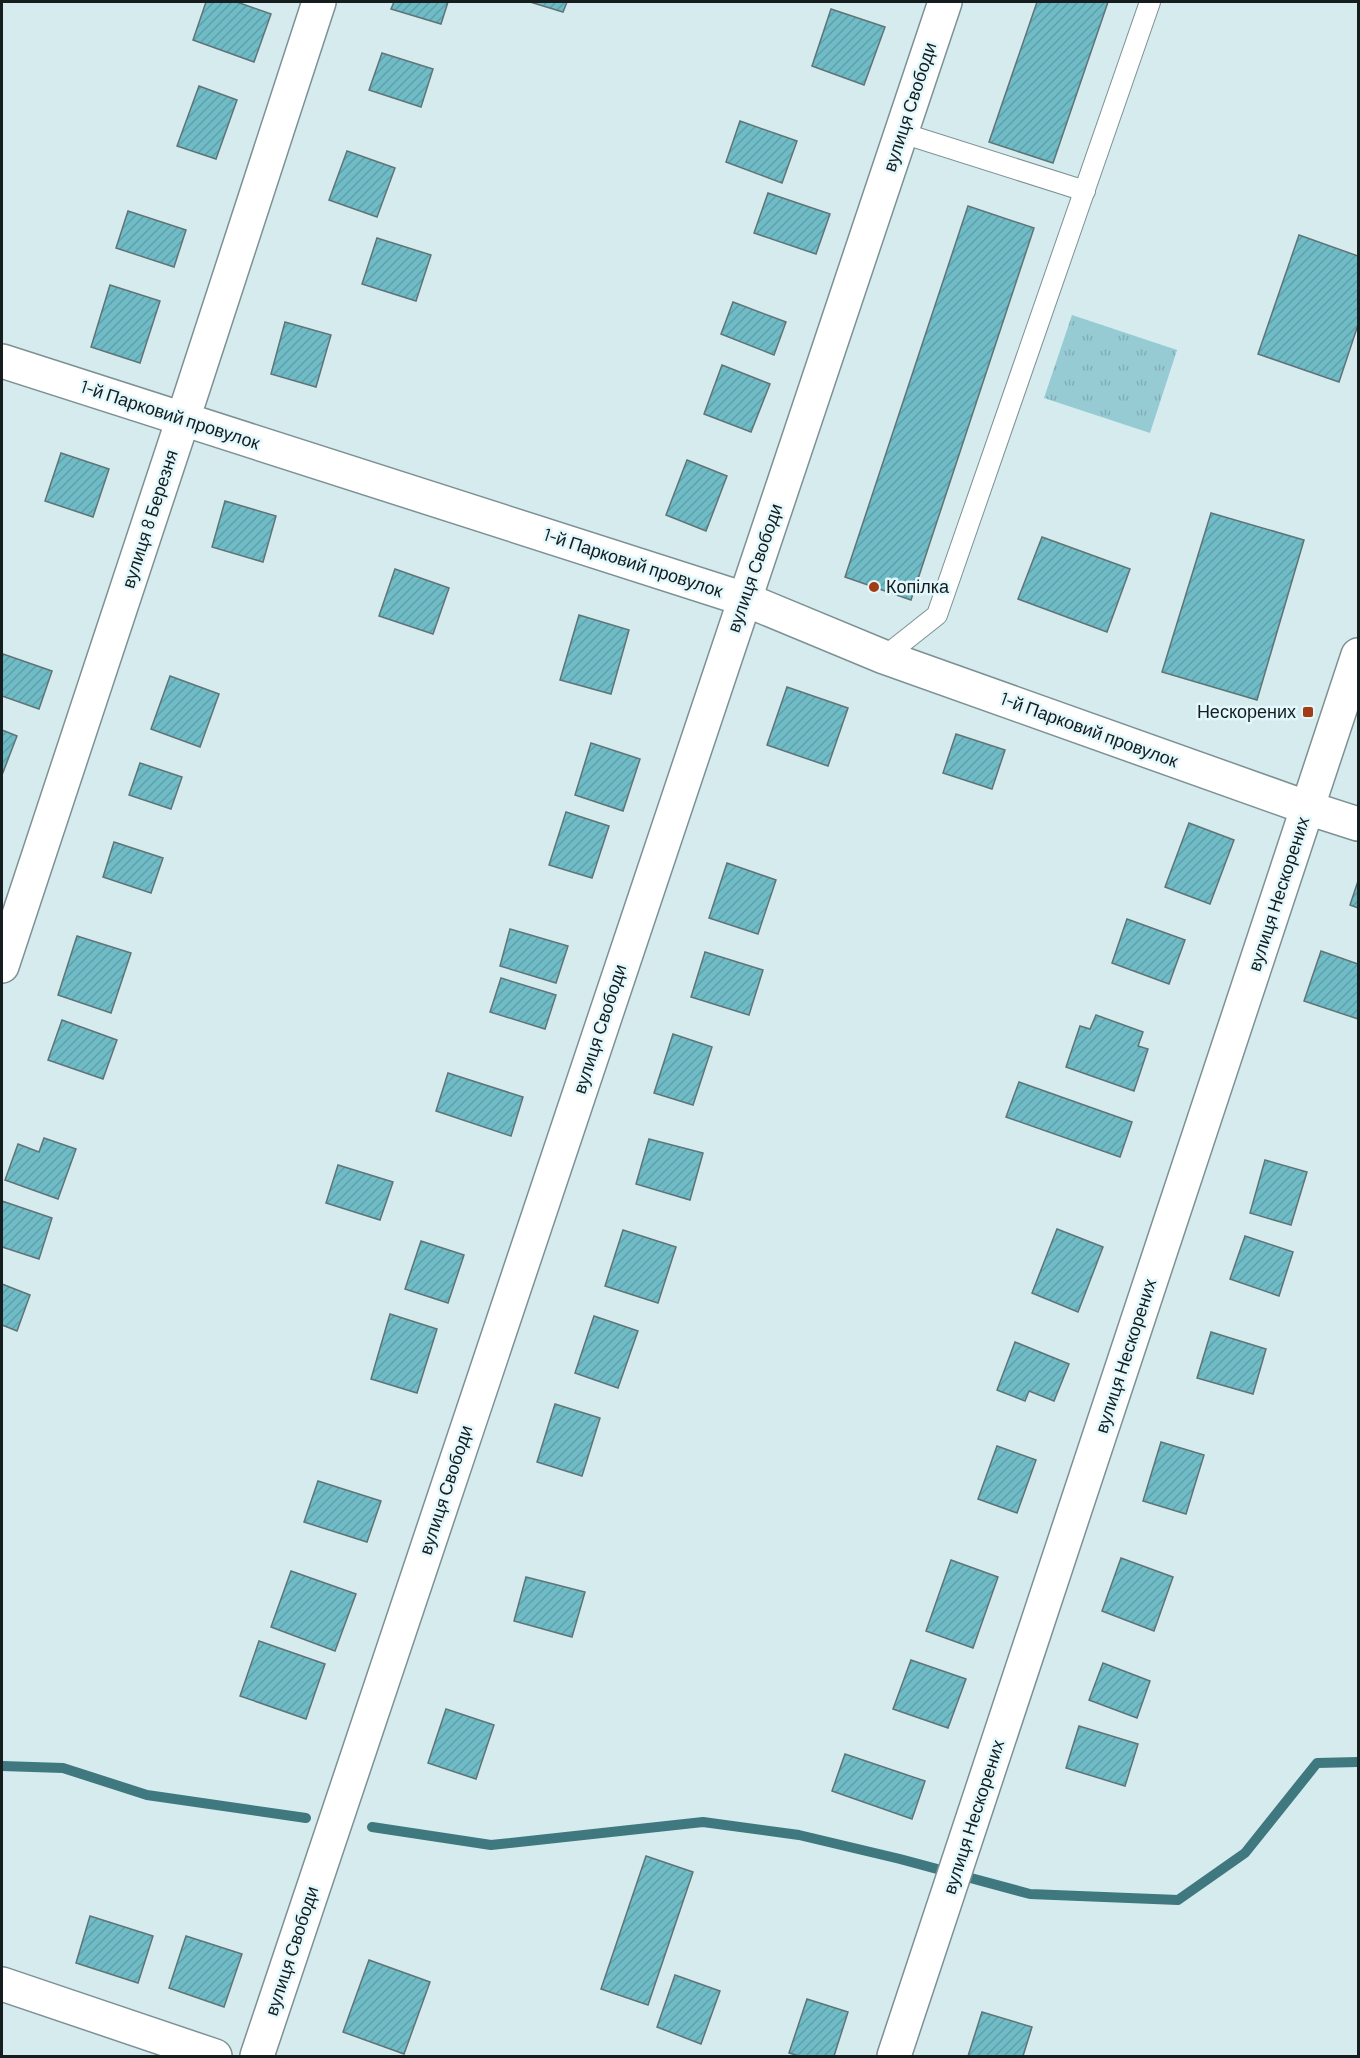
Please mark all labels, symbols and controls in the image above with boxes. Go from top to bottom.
street label: вулиця Свободи [878,39,940,174]
street label: 1-й Парковий провулок [78,375,263,454]
street label: вулиця 8 Березня [116,447,182,591]
street label: вулиця Свободи [722,500,786,635]
street label: 1-й Парковий провулок [541,523,726,602]
place label: Копілка [886,575,950,597]
marker: Копілка [867,580,881,594]
street label: 1-й Парковий провулок [997,687,1181,772]
place label: Нескорених [1197,700,1296,722]
marker: Нескорених [1301,705,1315,719]
street label: вулиця Нескорених [1243,814,1313,974]
street label: вулиця Свободи [568,961,630,1096]
street label: вулиця Нескорених [1090,1276,1160,1436]
street label: вулиця Свободи [414,1422,476,1557]
street label: вулиця Нескорених [938,1737,1008,1897]
street label: вулиця Свободи [260,1883,322,2018]

